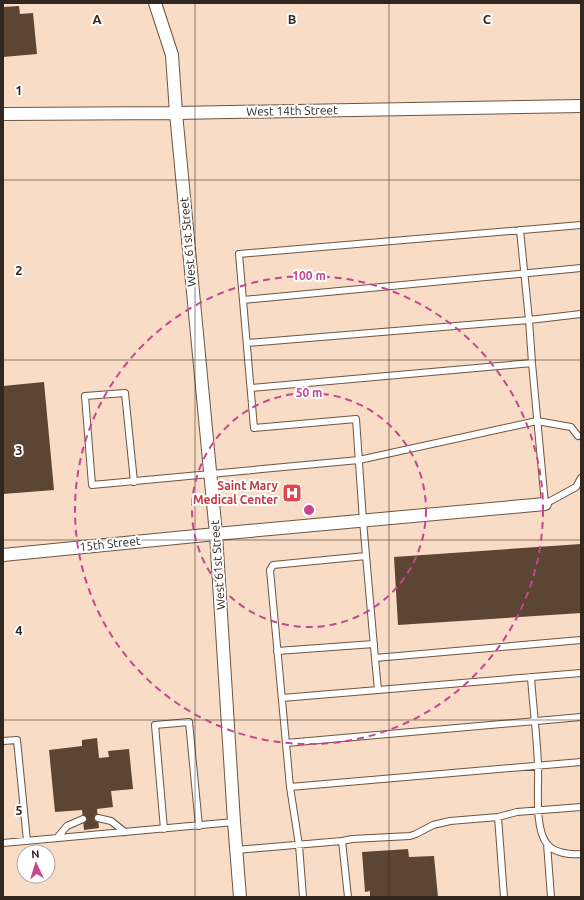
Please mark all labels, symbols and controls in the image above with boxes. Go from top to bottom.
text: A [92,12,102,26]
text: B [288,12,297,26]
text: C [483,12,492,26]
text: 1 [15,83,23,97]
street label: West 14th Street [246,103,338,118]
street label: West 61st Street [177,196,198,287]
text: 2 [15,263,23,277]
text: 100 m [292,269,326,282]
text: 50 m [296,386,322,399]
text: 3 [15,443,23,457]
place label: Saint Mary Medical Center [193,479,279,506]
hospital icon: Saint Mary Medical Center [281,482,303,504]
centre of rings [302,503,316,517]
street label: West 61st Street [208,519,227,610]
street label: 15th Street [79,534,141,553]
text: 4 [15,623,23,637]
text: 5 [15,803,23,817]
north arrow [16,844,56,884]
text: N [31,848,40,860]

